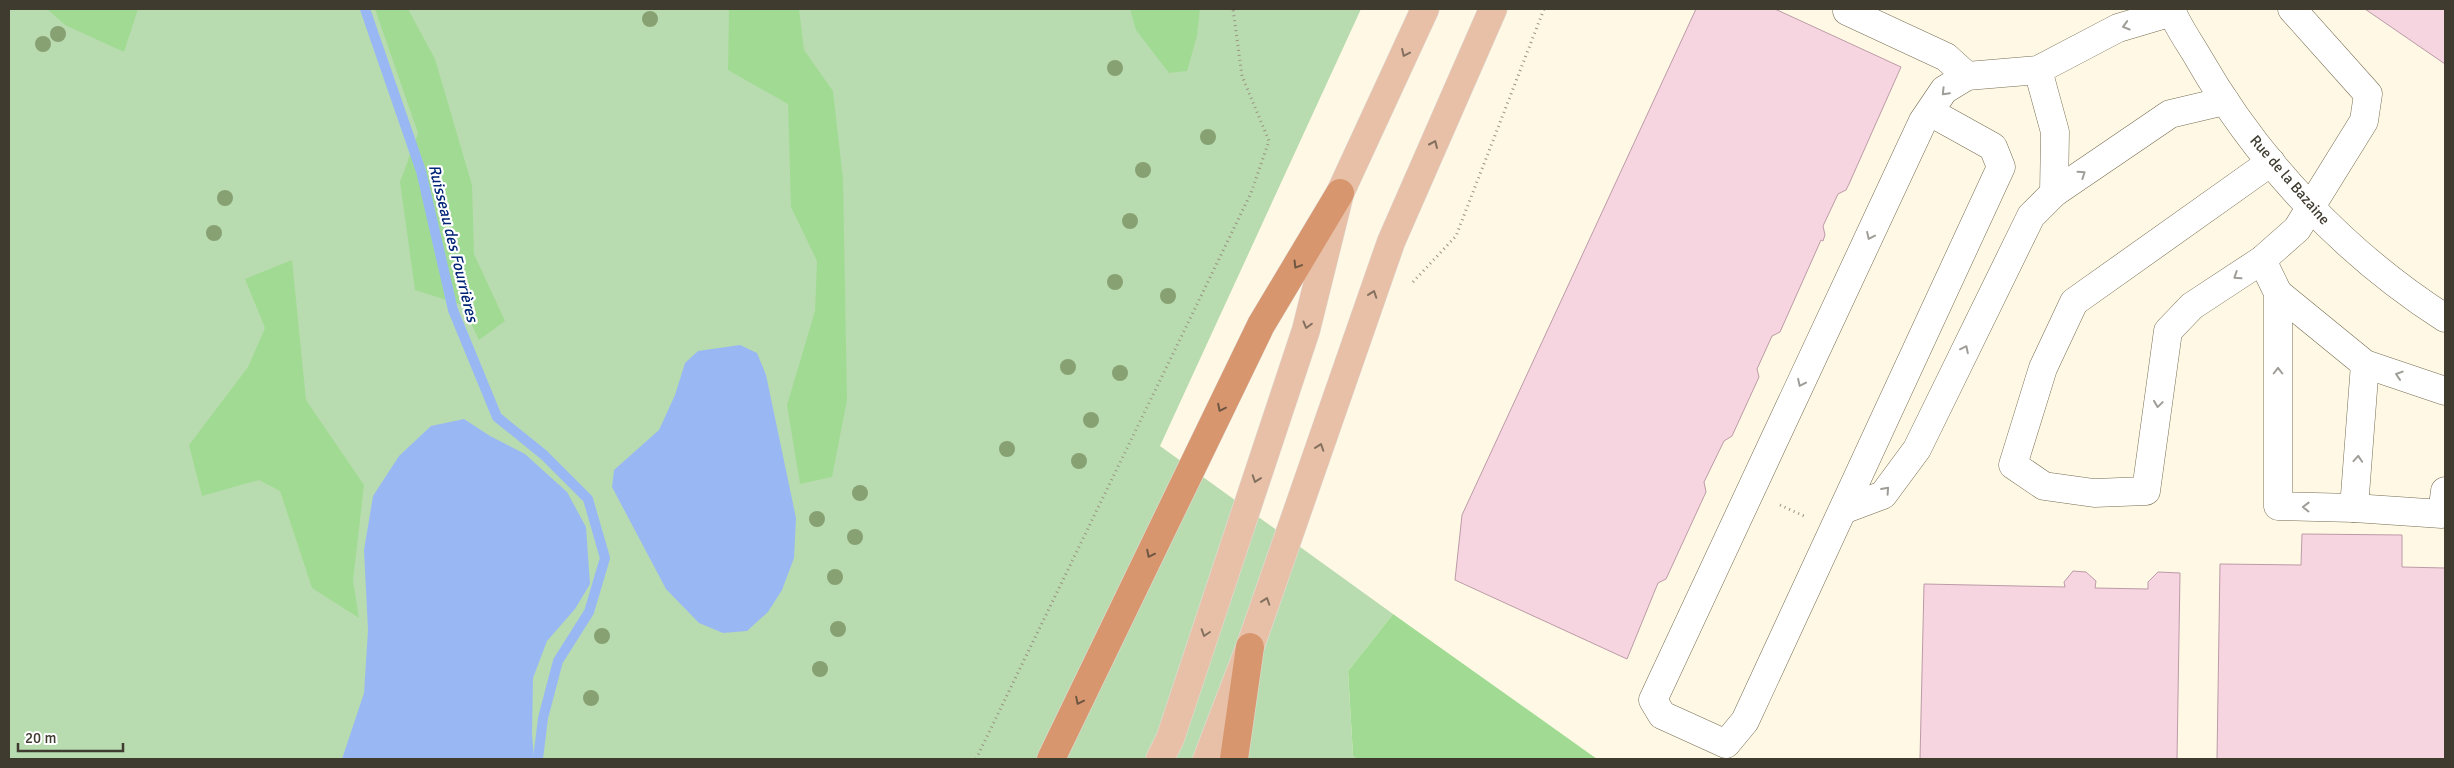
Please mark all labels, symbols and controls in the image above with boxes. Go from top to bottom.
one-way arrow [2122,20,2130,30]
one-way arrow [1400,48,1411,57]
one-way arrow [1942,87,1951,96]
street label: Rue de la Bazaine [2246,132,2334,228]
one-way arrow [1428,140,1439,149]
water label: Ruisseau des Fourrières [424,162,483,326]
one-way arrow [2077,171,2086,180]
one-way arrow [1865,231,1876,240]
one-way arrow [1293,259,1303,268]
one-way arrow [2234,269,2243,279]
one-way arrow [1367,290,1377,299]
one-way arrow [1302,320,1313,329]
one-way arrow [1959,345,1970,354]
one-way arrow [2273,367,2283,374]
one-way arrow [2395,371,2404,381]
one-way arrow [1797,378,1807,387]
one-way arrow [2153,400,2164,408]
one-way arrow [1217,403,1227,412]
one-way arrow [1314,444,1324,452]
one-way arrow [2352,455,2363,463]
one-way arrow [1252,474,1262,483]
one-way arrow [1880,487,1889,496]
one-way arrow [2301,502,2309,512]
one-way arrow [1146,549,1156,558]
one-way arrow [1260,597,1270,606]
one-way arrow [1201,629,1211,637]
one-way arrow [1075,696,1086,705]
scale bar [18,720,122,752]
text: 20 m [25,729,56,747]

